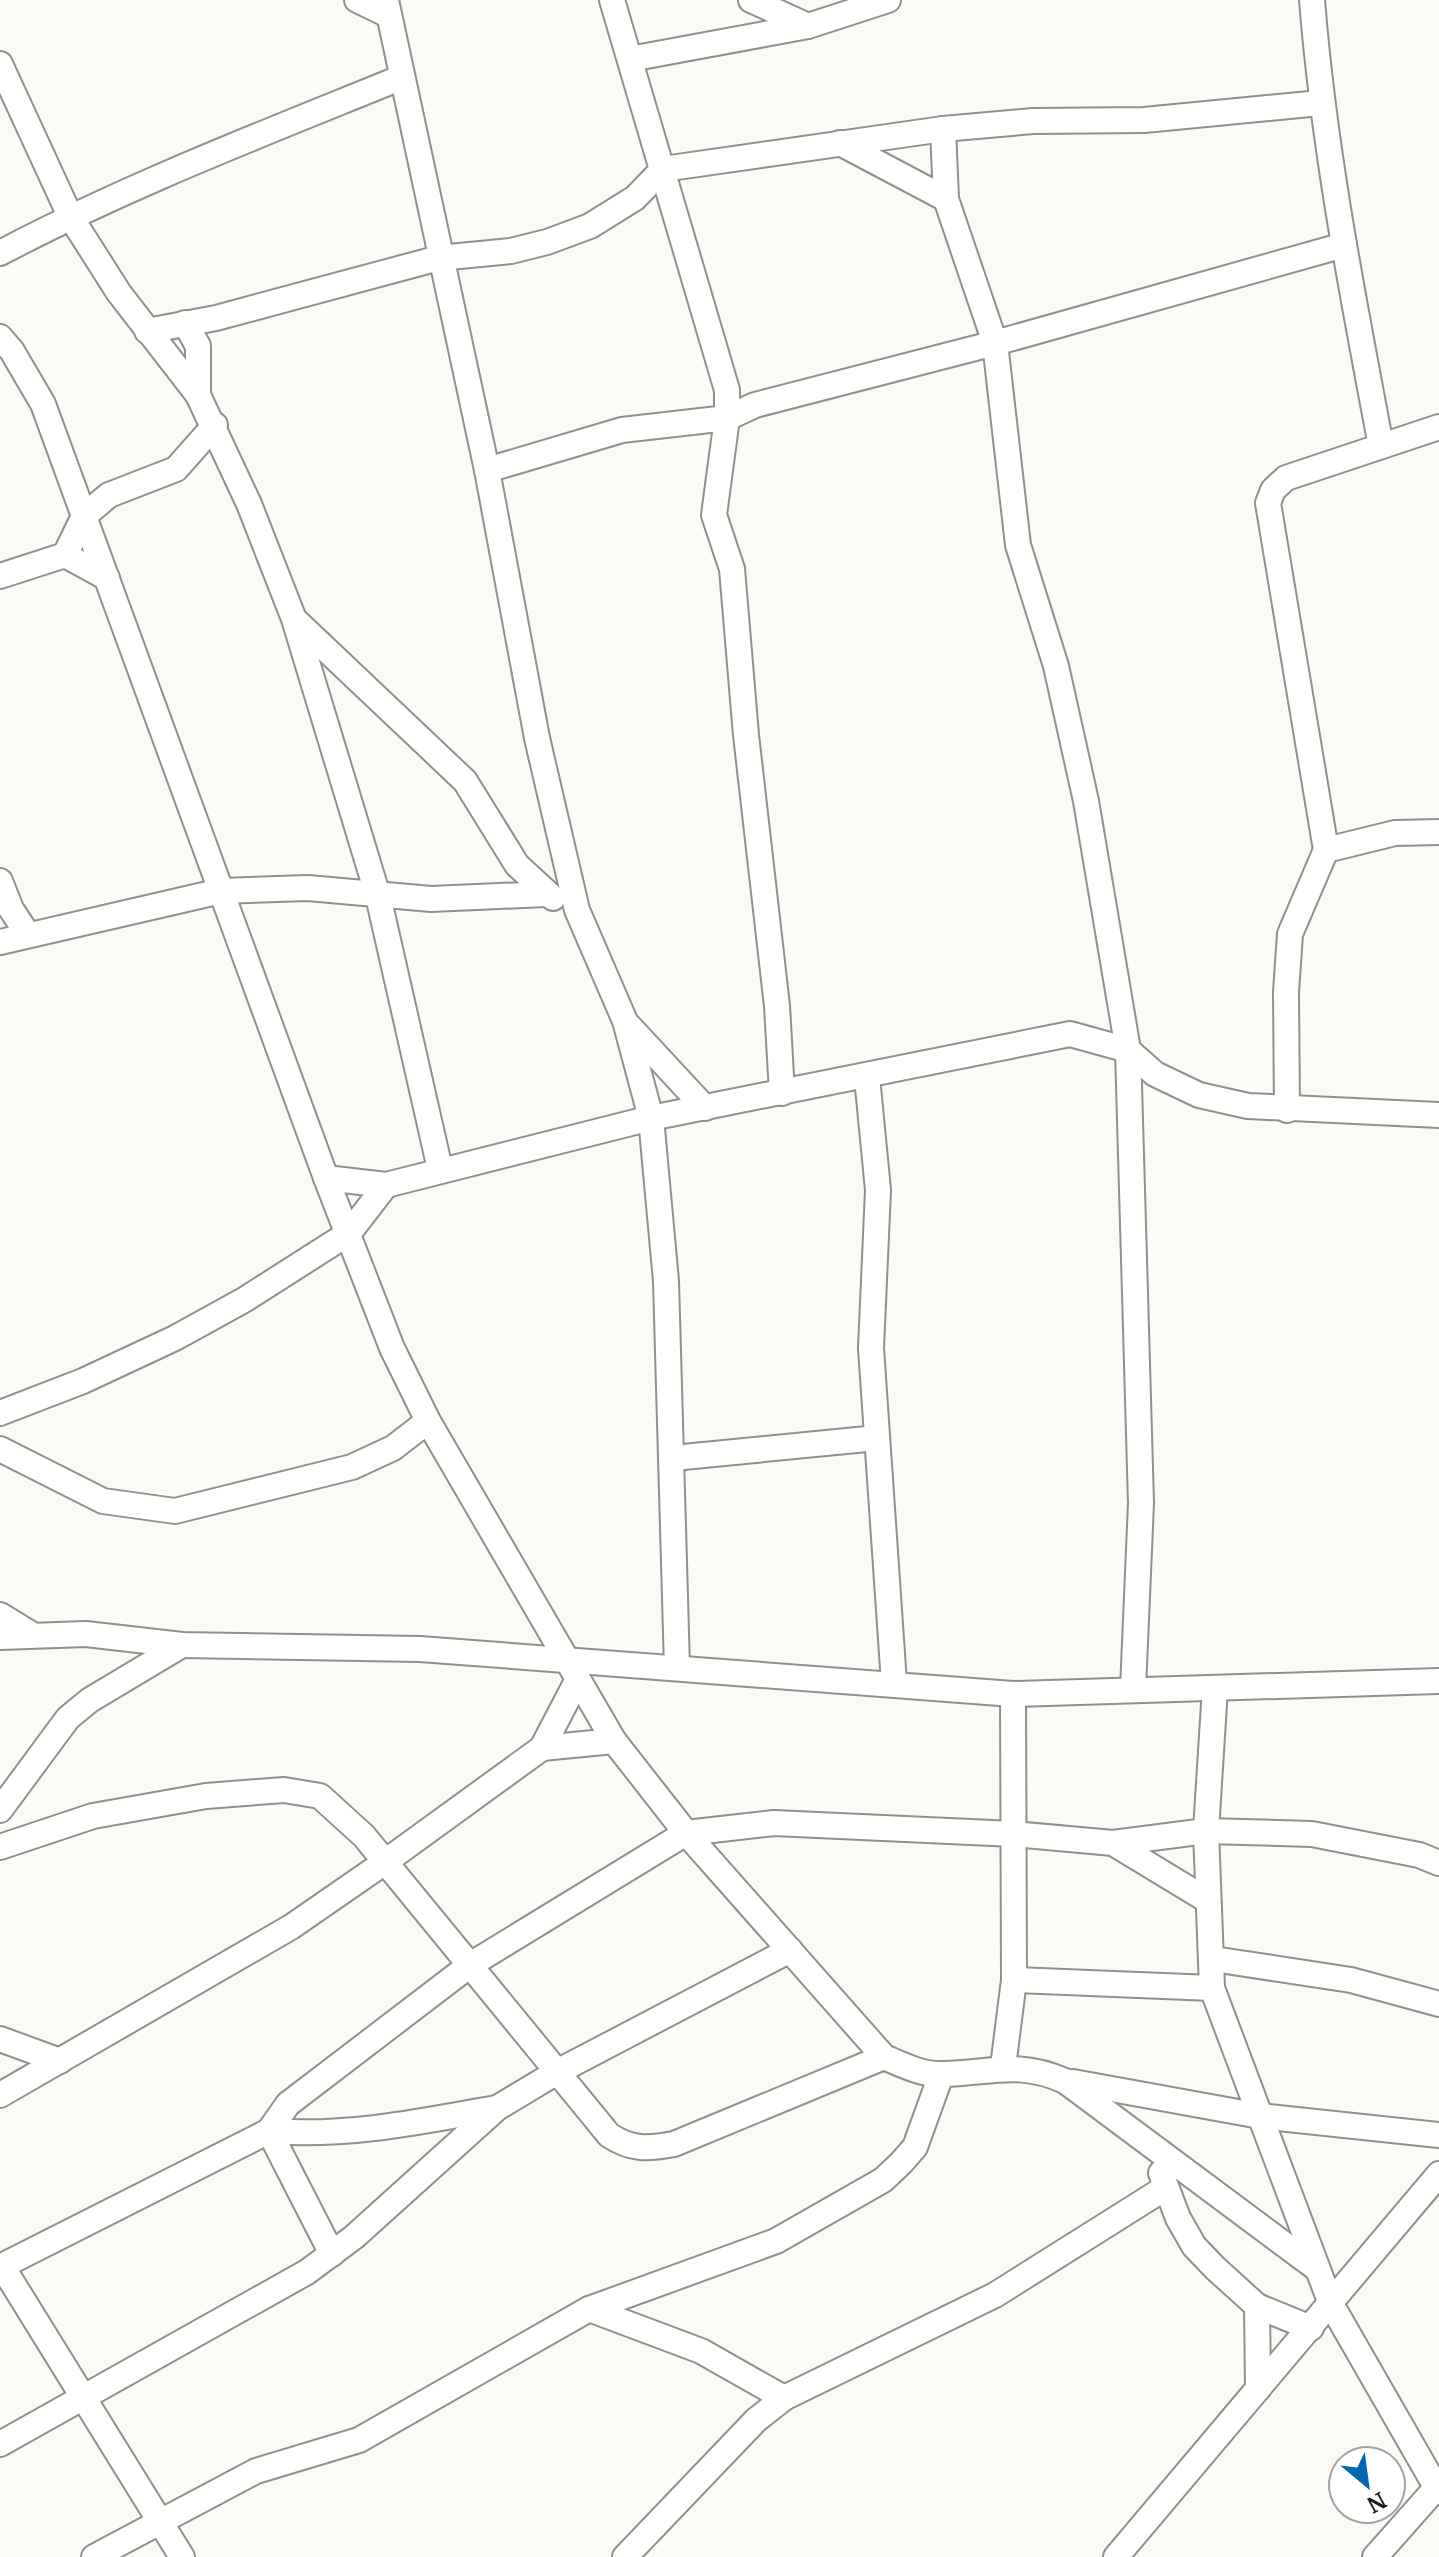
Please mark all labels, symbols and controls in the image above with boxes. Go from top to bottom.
north arrow [1327,2445,1407,2525]
text: N [1362,2486,1391,2519]

